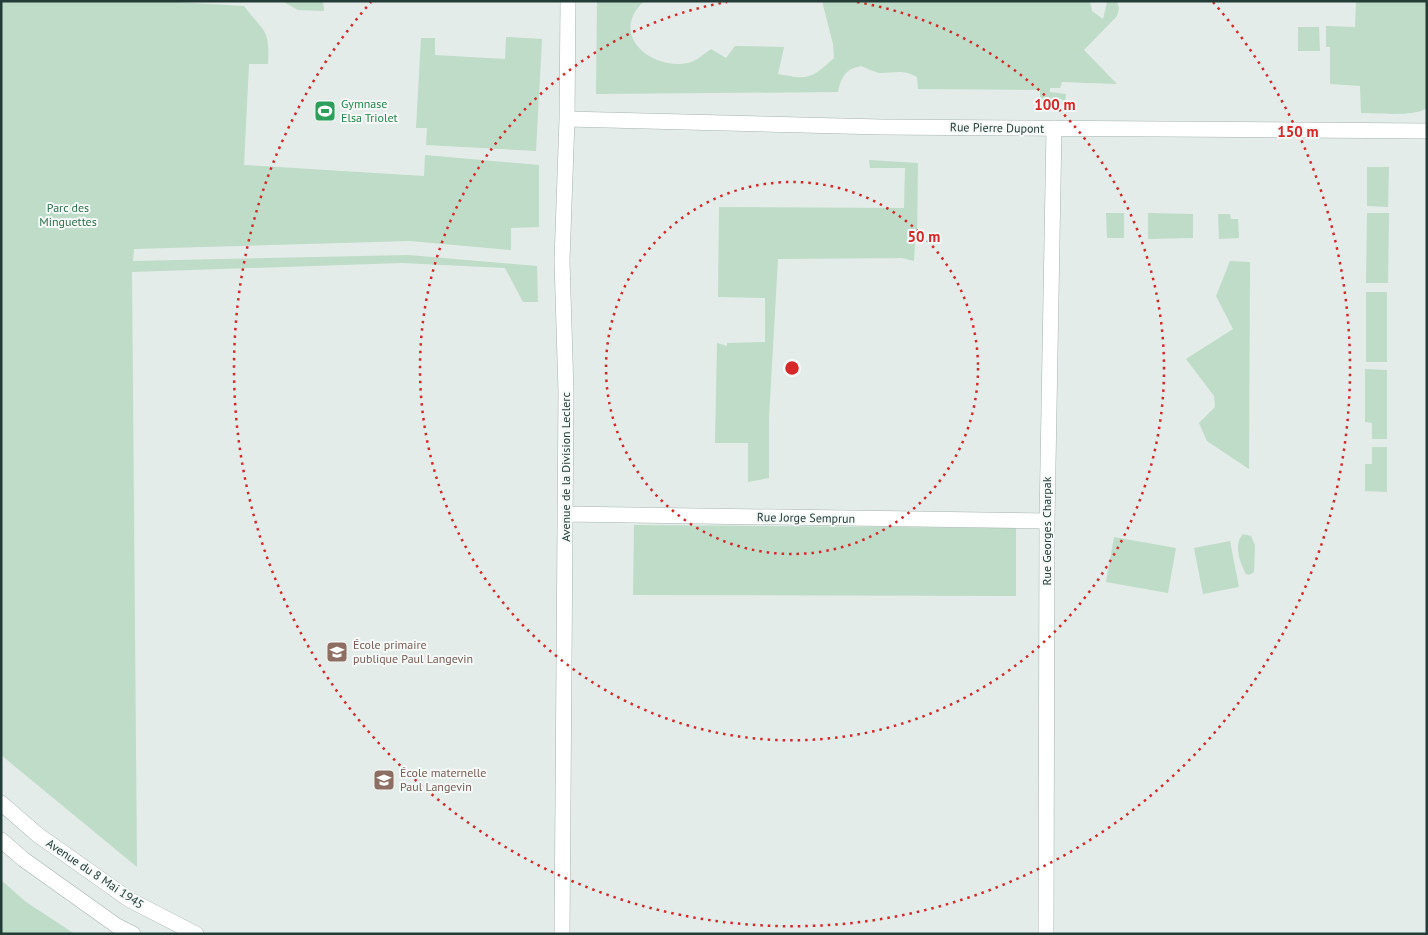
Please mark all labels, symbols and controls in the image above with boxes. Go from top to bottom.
text: 100 m [1034,95,1076,114]
place label: Gymnase Elsa Triolet [341,96,398,125]
sports icon: Gymnase Elsa Triolet [313,99,337,123]
street label: Rue Pierre Dupont [950,119,1044,136]
text: 150 m [1277,122,1319,141]
park label: Parc des Minguettes [39,200,97,229]
text: 50 m [908,227,940,246]
centre of rings [783,359,801,377]
street label: Avenue de la Division Leclerc [558,392,573,542]
street label: Rue Georges Charpak [1039,476,1054,586]
street label: Rue Jorge Semprun [757,509,855,526]
place label: École primaire publique Paul Langevin [353,637,473,666]
school or university icon: École primaire publique Paul Langevin [325,640,349,664]
place label: École maternelle Paul Langevin [400,765,486,794]
school or university icon: École maternelle Paul Langevin [372,768,396,792]
street label: Avenue du 8 Mai 1945 [44,835,147,912]

